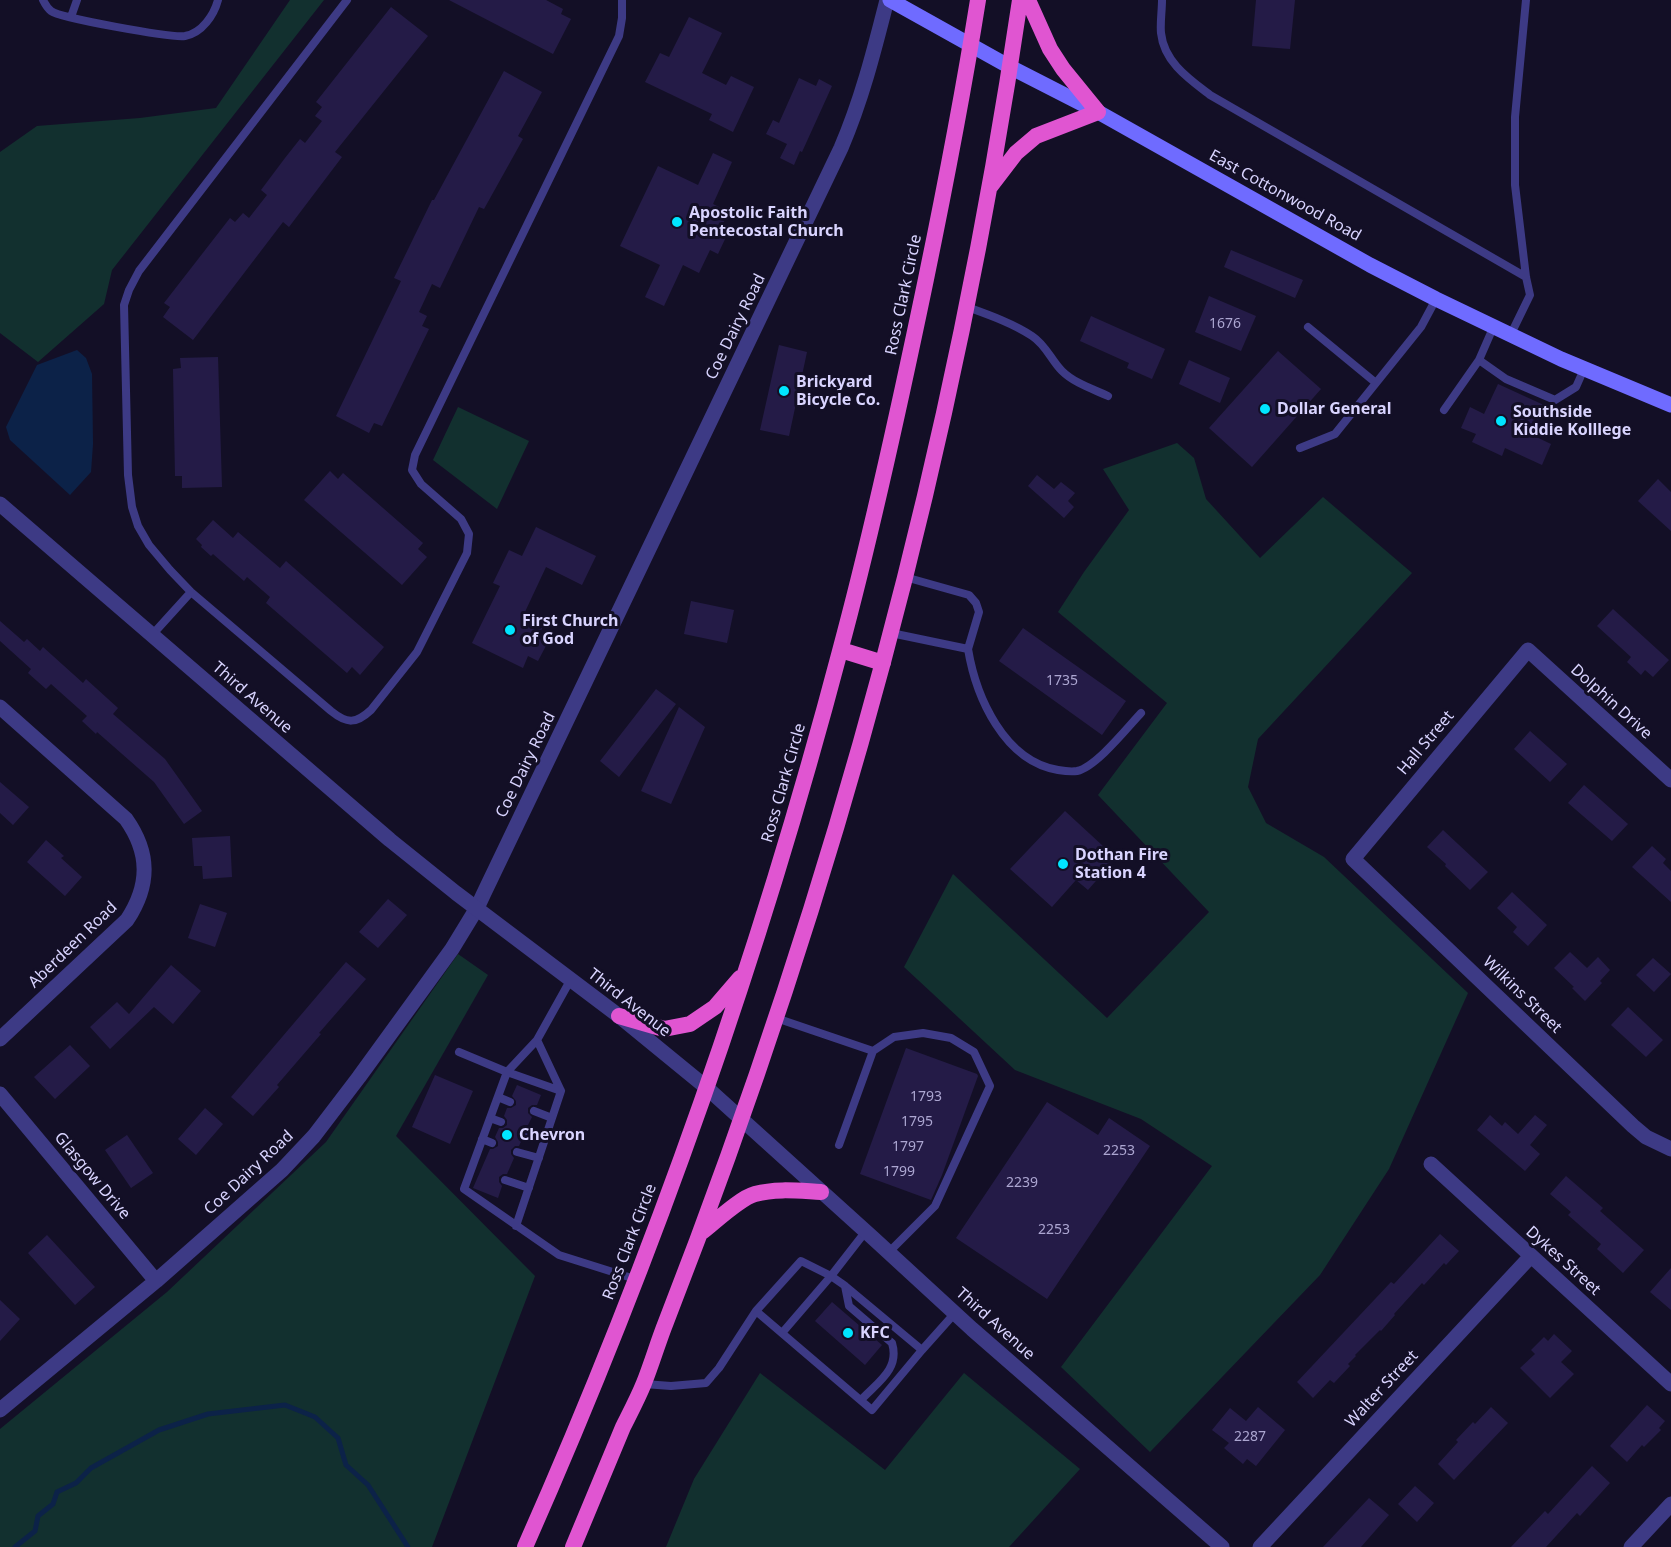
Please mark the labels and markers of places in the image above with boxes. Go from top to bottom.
place label: Apostolic Faith Pentecostal Church [689,203,844,241]
marker: Apostolic Faith Pentecostal Church [670,215,684,229]
place label: Brickyard Bicycle Co. [796,372,880,410]
marker: Brickyard Bicycle Co. [777,384,791,398]
place label: Dollar General [1277,399,1391,419]
marker: Dollar General [1258,402,1272,416]
place label: Southside Kiddie Kolllege [1513,402,1631,440]
marker: Southside Kiddie Kolllege [1494,414,1508,428]
place label: First Church of God [522,611,618,649]
marker: First Church of God [503,623,517,637]
place label: Dothan Fire Station 4 [1075,845,1168,883]
marker: Dothan Fire Station 4 [1056,857,1070,871]
place label: Chevron [519,1125,585,1145]
marker: Chevron [500,1128,514,1142]
place label: KFC [860,1323,890,1343]
marker: KFC [841,1326,855,1340]

